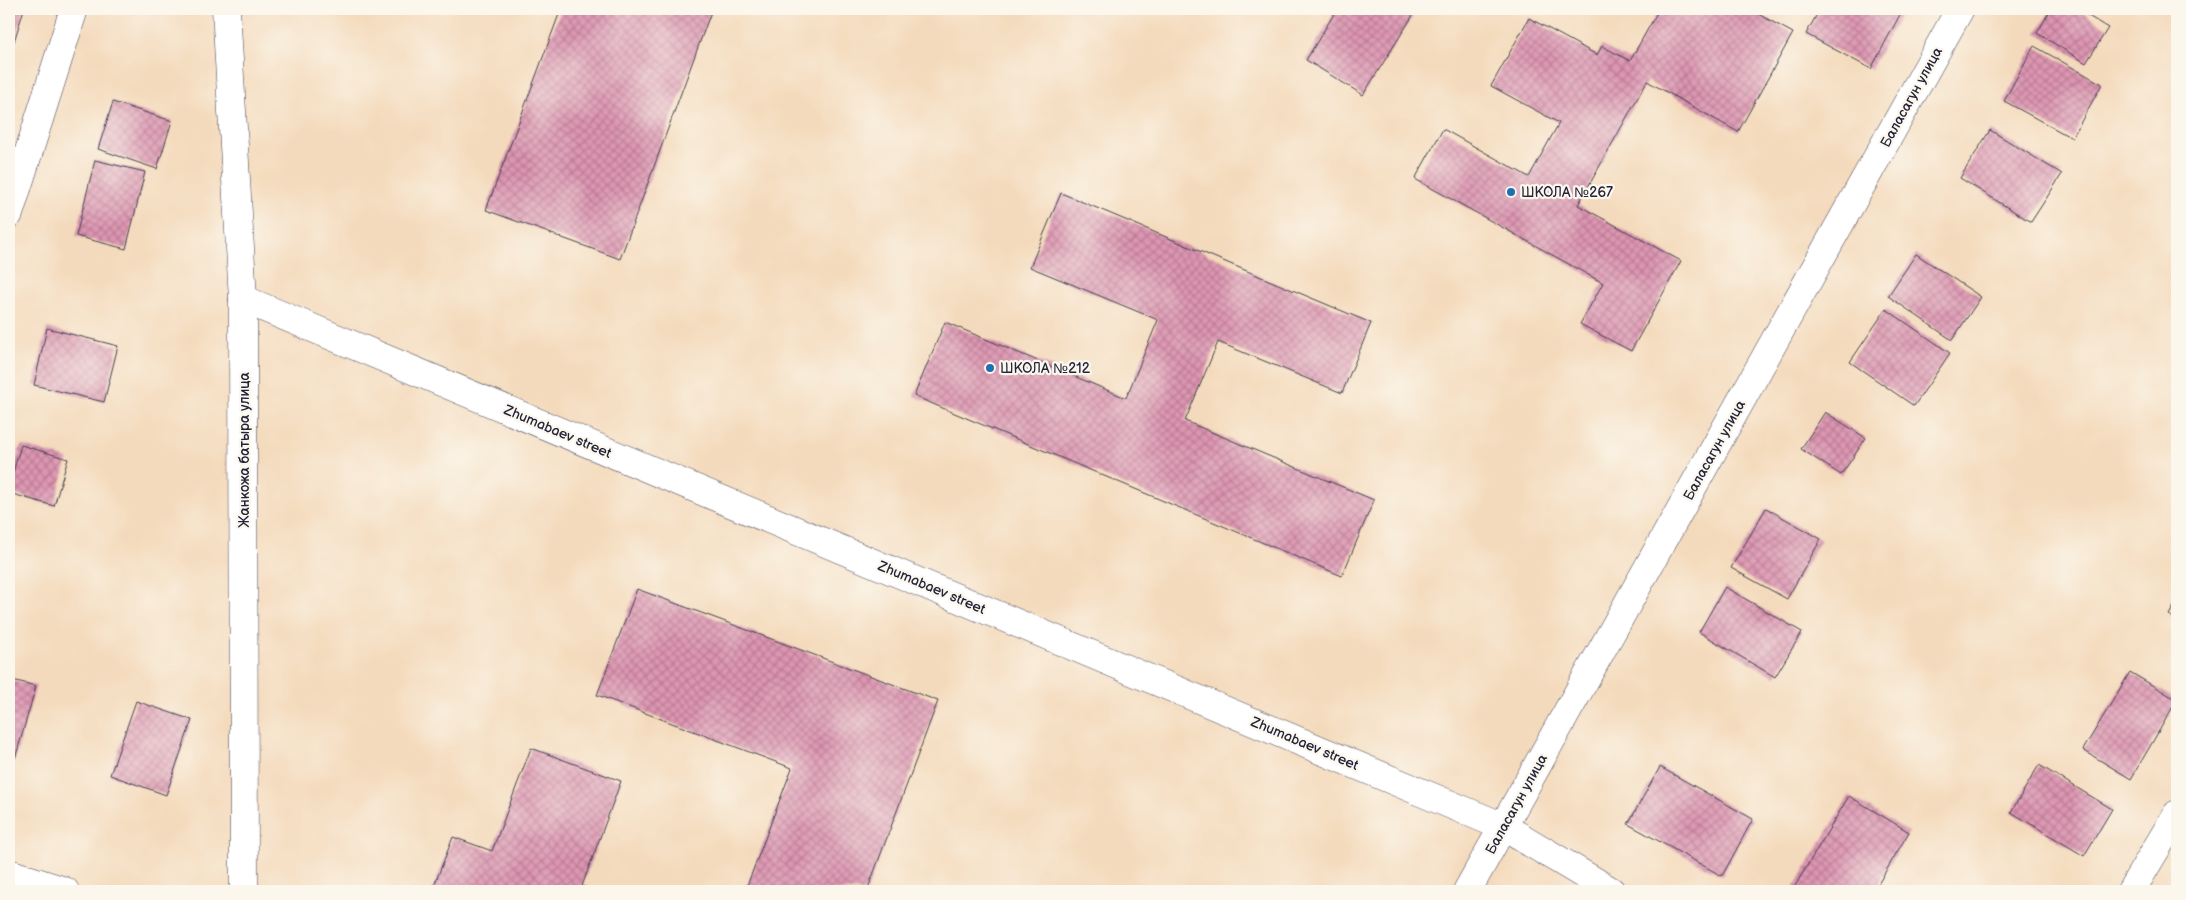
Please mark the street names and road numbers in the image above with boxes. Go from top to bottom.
street label: Баласагун улица [1877,44,1946,150]
street label: Жанкожа батыра улица [236,372,253,528]
street label: Баласагун улица [1680,397,1749,503]
street label: Zhumabaev street [501,401,615,462]
street label: Zhumabaev street [875,557,989,618]
street label: Zhumabaev street [1248,713,1362,774]
street label: Баласагун улица [1482,751,1551,857]

